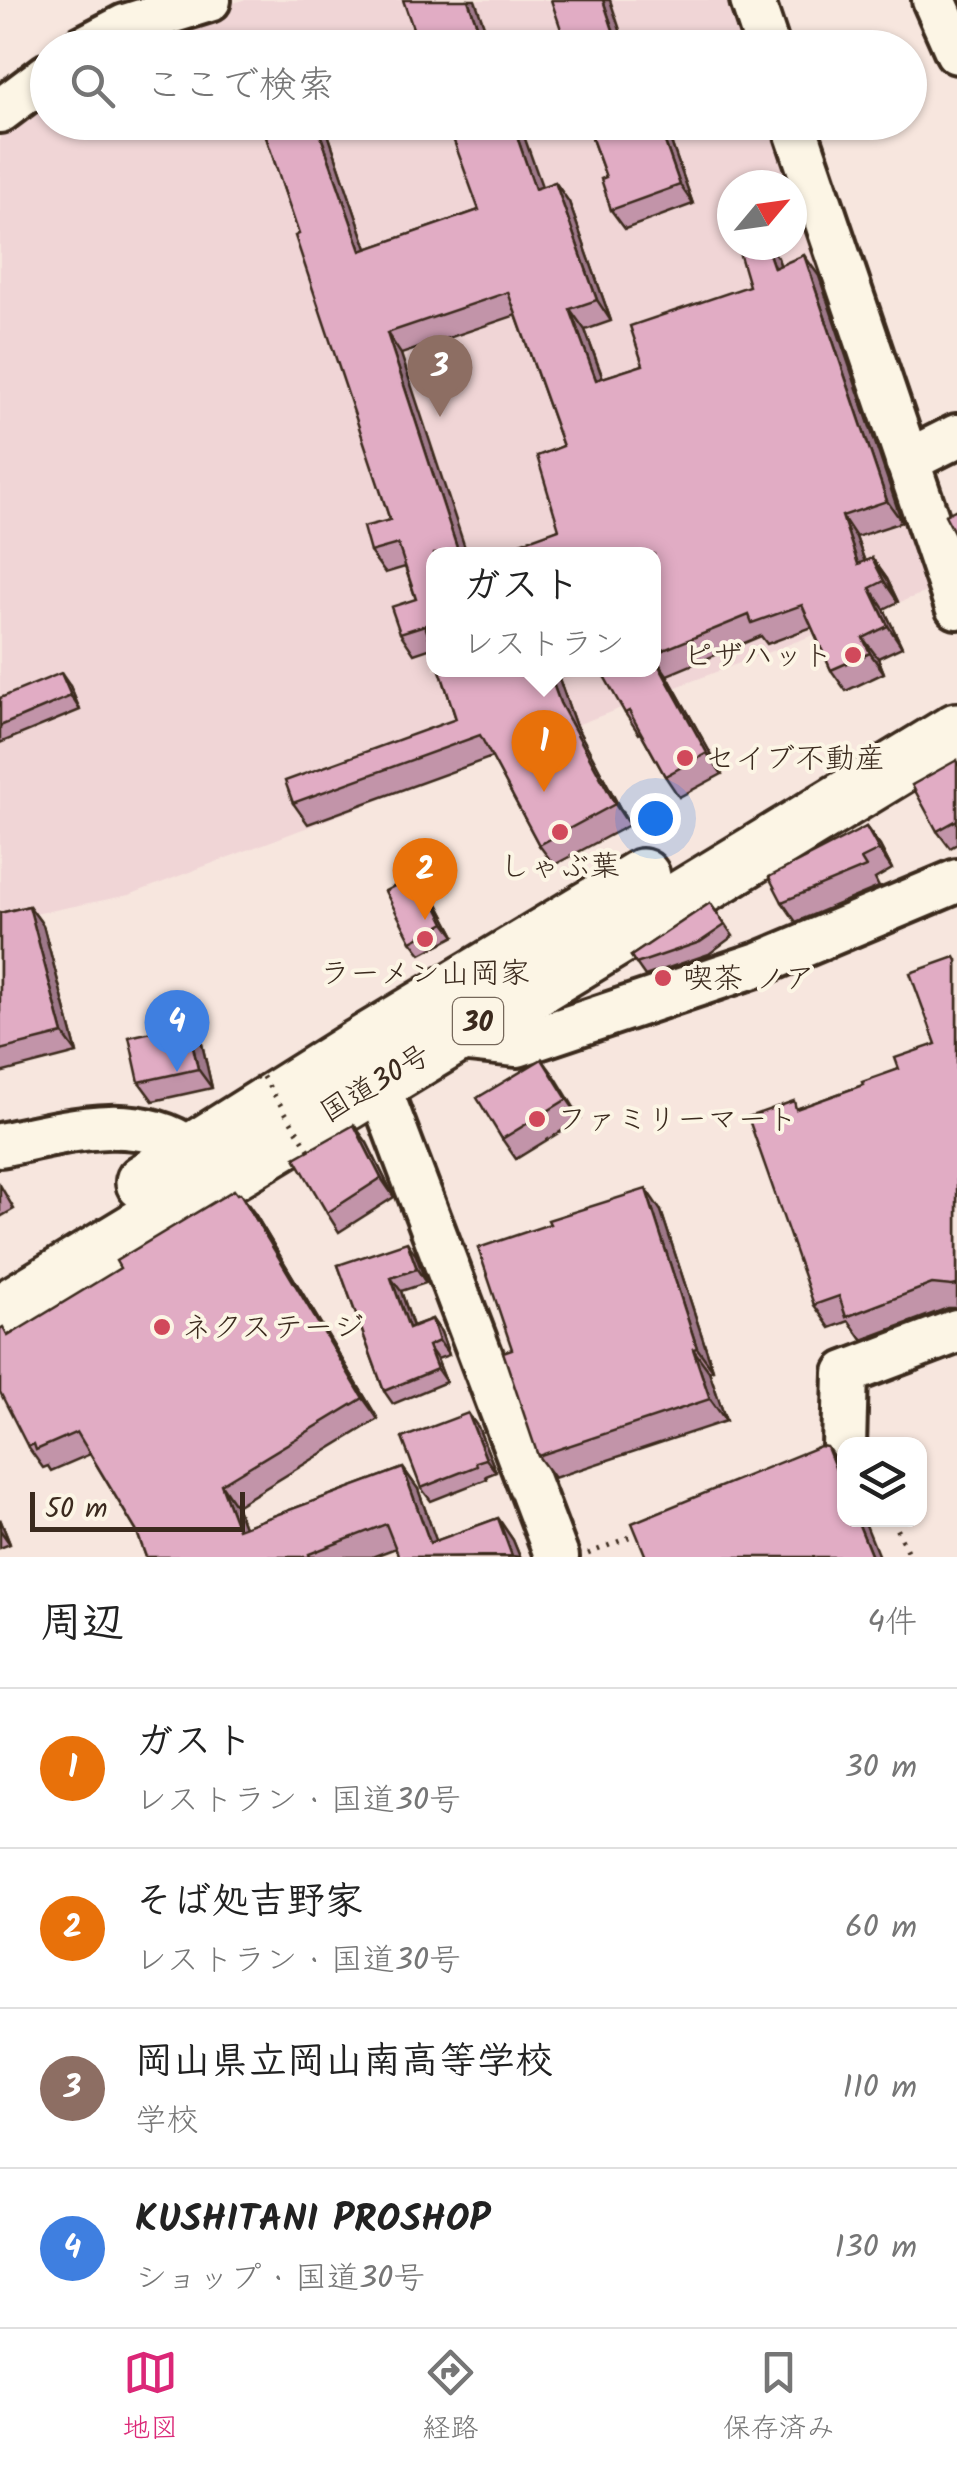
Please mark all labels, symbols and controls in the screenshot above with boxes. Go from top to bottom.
search box [30,30,927,140]
text: ここで検索 [145,57,335,117]
icon: search [65,58,120,113]
north arrow [717,170,807,260]
pin: 3 [408,334,472,417]
popup [426,547,661,677]
text: ガスト [462,557,580,617]
text: レストラン [462,620,625,671]
place label: ピザハット [683,633,833,681]
marker: ピザハット [842,644,864,666]
pin: 1 [512,710,576,792]
place label: セイブ不動産 [705,736,885,784]
marker: セイブ不動産 [674,747,696,769]
your location [630,793,681,844]
marker: しゃぶ葉 [549,821,571,843]
pin: 2 [392,838,458,920]
place label: しゃぶ葉 [500,844,620,892]
marker: ラーメン山岡家 [414,928,436,950]
place label: ラーメン山岡家 [320,951,530,999]
place label: 喫茶 ノア [683,956,815,1004]
marker: 喫茶 ノア [652,967,674,989]
pin: 4 [144,990,210,1072]
road number: 30 [453,998,503,1044]
street label: 国道30号 [311,1033,441,1137]
place label: ファミリーマート [557,1097,798,1145]
marker: ファミリーマート [526,1108,548,1130]
place label: ネクステージ [182,1305,364,1353]
marker: ネクステージ [151,1316,173,1338]
map controls [837,1437,927,1527]
button: layers [837,1437,927,1527]
scale bar [30,1487,245,1532]
text: 50 m [45,1487,108,1532]
text: 周辺 [40,1591,124,1658]
text: 4件 [867,1598,917,1649]
text: ガスト [135,1713,253,1773]
text: 1 [68,1743,77,1794]
text: 30 m [844,1743,917,1794]
text: レストラン · 国道30号 [135,1776,461,1827]
text: そば処吉野家 [135,1873,363,1933]
text: 2 [63,1903,82,1954]
text: 60 m [845,1903,917,1954]
text: レストラン · 国道30号 [135,1936,461,1987]
text: 岡山県立岡山南高等学校 [135,2033,553,2093]
text: 3 [64,2063,81,2114]
text: 110 m [843,2063,917,2114]
text: 学校 [135,2096,199,2147]
text: KUSHITANI PROSHOP [135,2191,490,2251]
text: 4 [64,2223,81,2274]
text: 130 m [834,2223,917,2274]
text: ショップ · 国道30号 [135,2254,425,2305]
tab: 地図 [122,2345,178,2452]
tab: 経路 [422,2345,479,2452]
tab: 保存済み [723,2345,835,2452]

